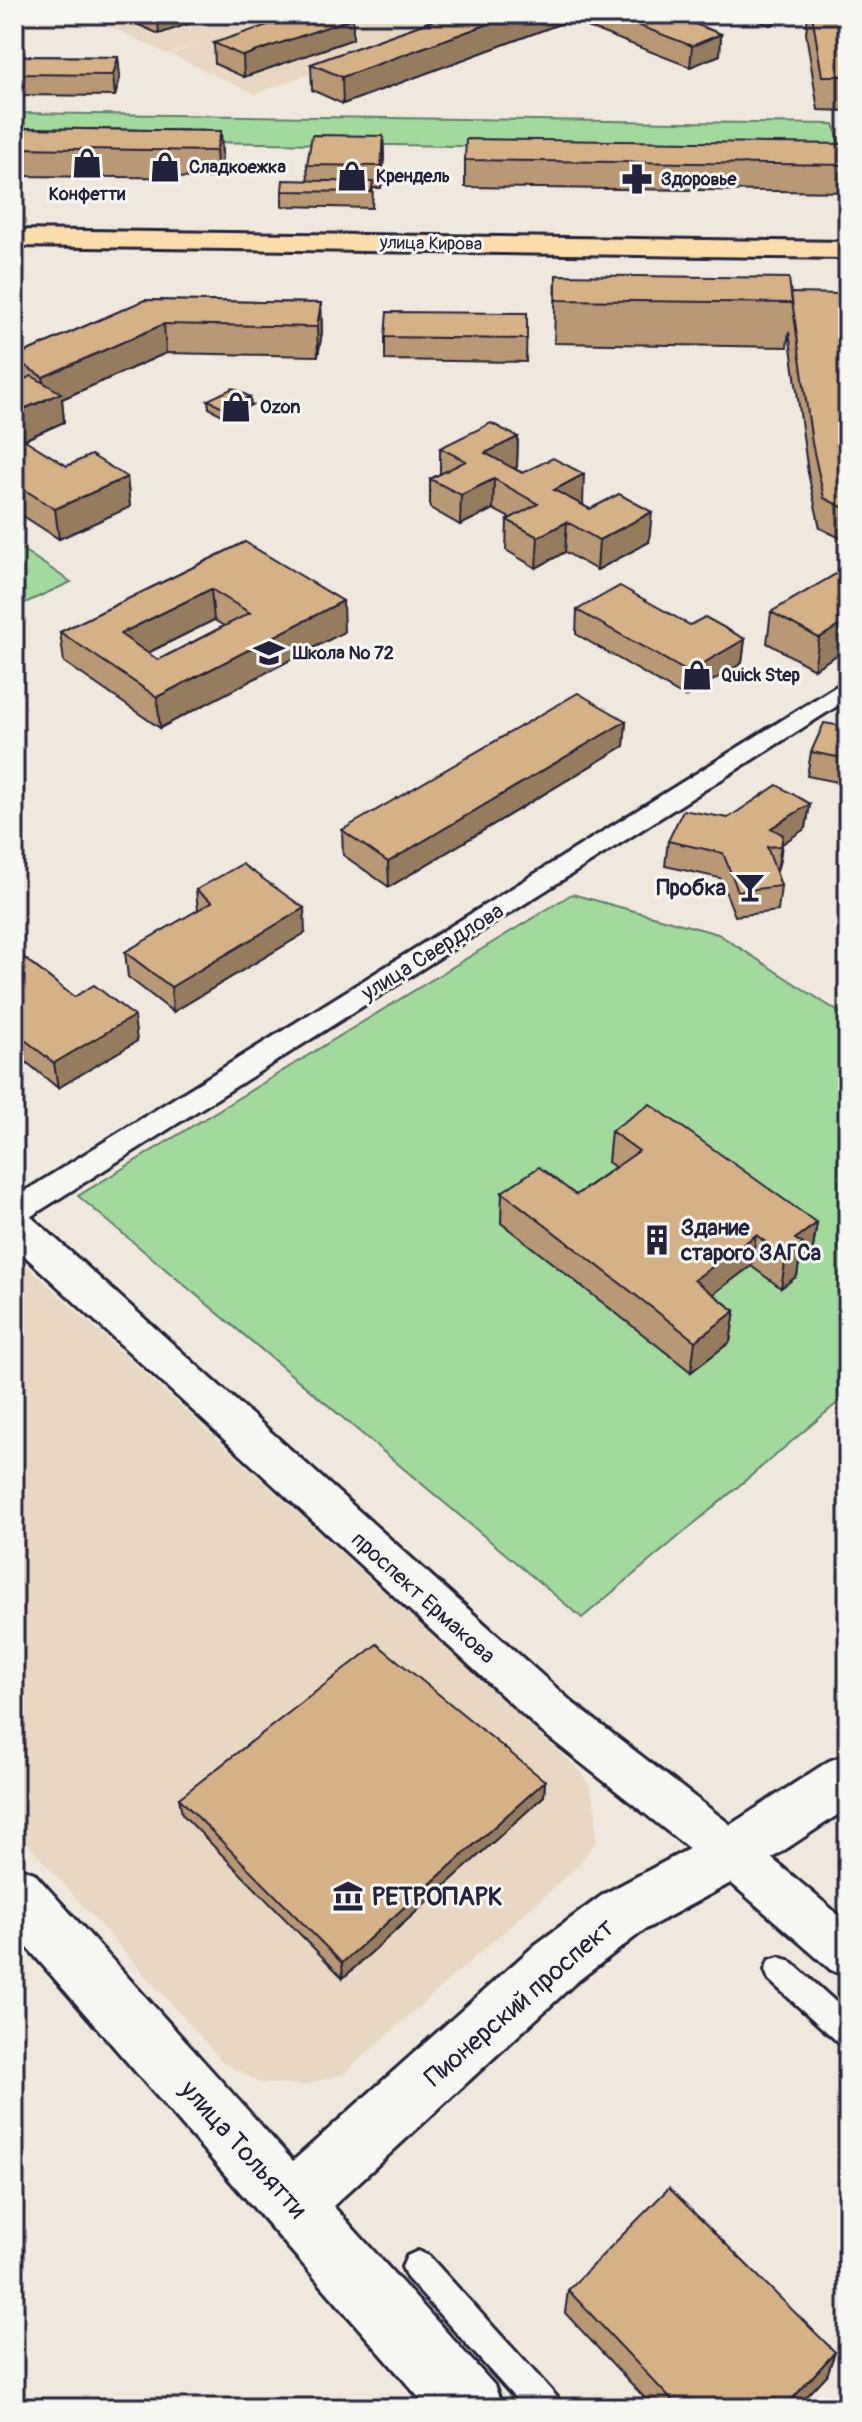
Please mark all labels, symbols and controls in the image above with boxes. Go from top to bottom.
shop icon: Конфетти [70,146,104,180]
shop icon: Сладкоежка [148,150,182,184]
place label: Сладкоежка [189,156,286,179]
shop icon: Крендель [335,159,369,193]
pharmacy icon: Здоровье [620,162,654,196]
place label: Крендель [376,165,450,188]
place label: Здоровье [661,168,738,191]
place label: Конфетти [49,183,125,206]
street label: улица Кирова [379,231,482,256]
shop icon: Ozon [219,390,253,424]
place label: Ozon [260,396,300,419]
school or university icon: Школа № 72 [252,636,286,670]
place label: Школа № 72 [292,642,394,665]
shop icon: Quick Step [680,658,714,692]
place label: Quick Step [721,664,800,687]
bar icon: Пробка [733,870,767,904]
place label: Пробка [656,874,726,902]
street label: улица Свердлова [355,897,509,1007]
place label: Здание старого ЗАГСа [680,1214,821,1267]
building icon: Здание старого ЗАГСа [640,1223,674,1257]
street label: проспект Ермакова [345,1526,501,1670]
museum icon: РЕТРОПАРК [331,1879,365,1913]
place label: РЕТРОПАРК [372,1881,503,1913]
street label: Пионерский проспект [418,1912,621,2094]
street label: улица Тольятти [172,2073,314,2225]

